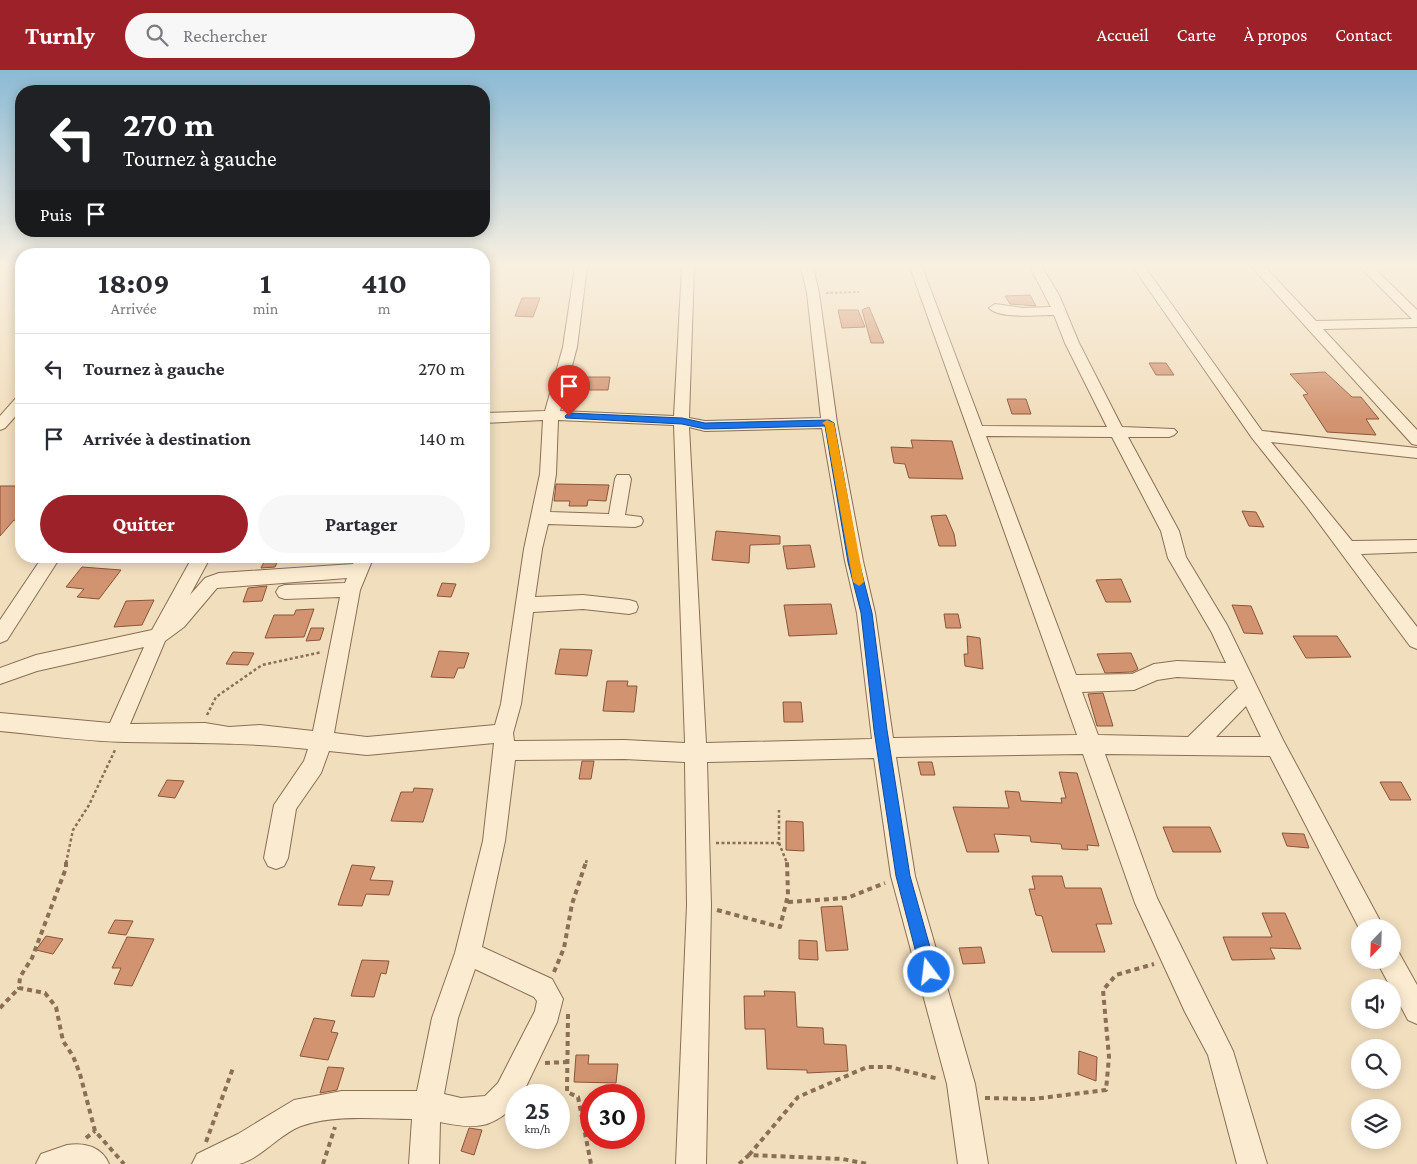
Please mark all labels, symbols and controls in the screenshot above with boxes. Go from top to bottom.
search box [125,13,475,58]
icon: search [143,21,171,49]
text: Turnly [25,22,95,49]
text: Rechercher [183,25,267,46]
text: Accueil [1097,25,1149,45]
text: Carte [1177,25,1216,45]
text: À propos [1244,25,1307,45]
text: Contact [1335,25,1392,45]
icon: left [40,105,105,170]
text: 270 m [123,105,214,144]
text: Tournez à gauche [123,146,277,171]
icon: arrive [82,200,110,228]
text: Puis [40,204,72,225]
text: 18:09 [98,266,170,299]
text: 1 [260,266,271,299]
text: 410 [361,266,407,299]
text: Arrivée [111,300,157,317]
text: min [253,300,278,317]
text: m [378,300,391,317]
icon: left [40,355,68,383]
text: Tournez à gauche [83,358,225,379]
text: 270 m [418,358,465,379]
pin [548,365,590,416]
icon: arrive [555,372,583,400]
icon: arrive [40,425,68,453]
text: Arrivée à destination [83,428,251,449]
text: 140 m [419,428,465,449]
button: Quitter [40,495,248,553]
button: Partager [258,495,465,553]
north arrow [1351,919,1401,969]
map controls [1351,919,1401,1149]
position arrow [902,945,954,997]
button: sound [1351,979,1401,1029]
button: search [1351,1039,1401,1089]
speed limit sign: 30 [580,1084,645,1149]
text: 25 [525,1097,550,1124]
button: layers [1351,1099,1401,1149]
text: km/h [525,1122,550,1136]

